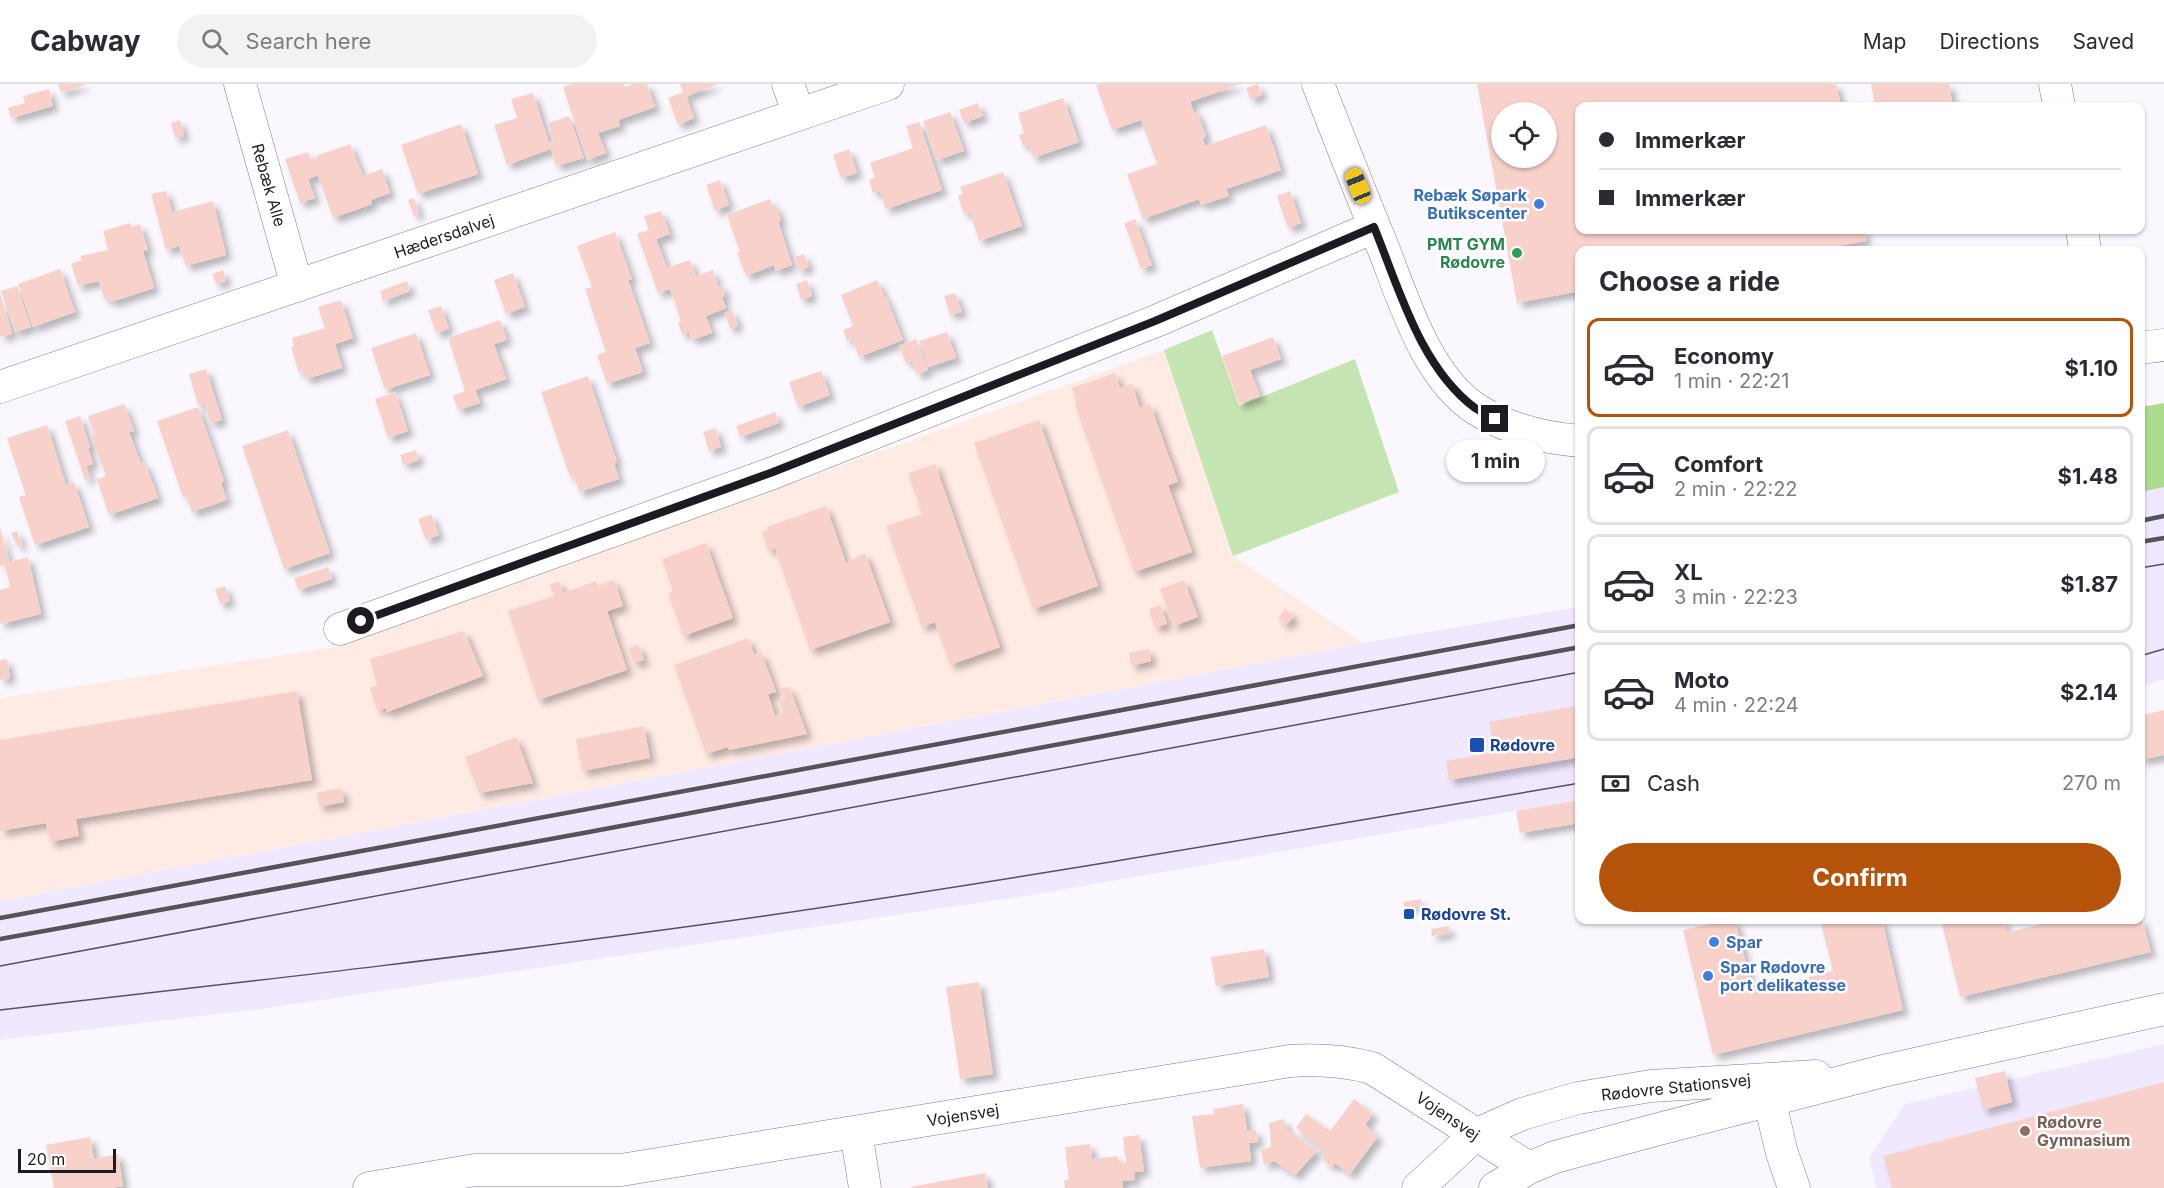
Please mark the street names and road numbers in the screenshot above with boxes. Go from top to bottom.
street label: Rebæk Alle [248,141,290,229]
street label: Hædersdalvej [391,209,497,263]
street label: Rødovre Stationsvej [1600,1069,1752,1105]
street label: Vojensvej [1412,1087,1484,1145]
street label: Vojensvej [925,1099,1001,1131]

